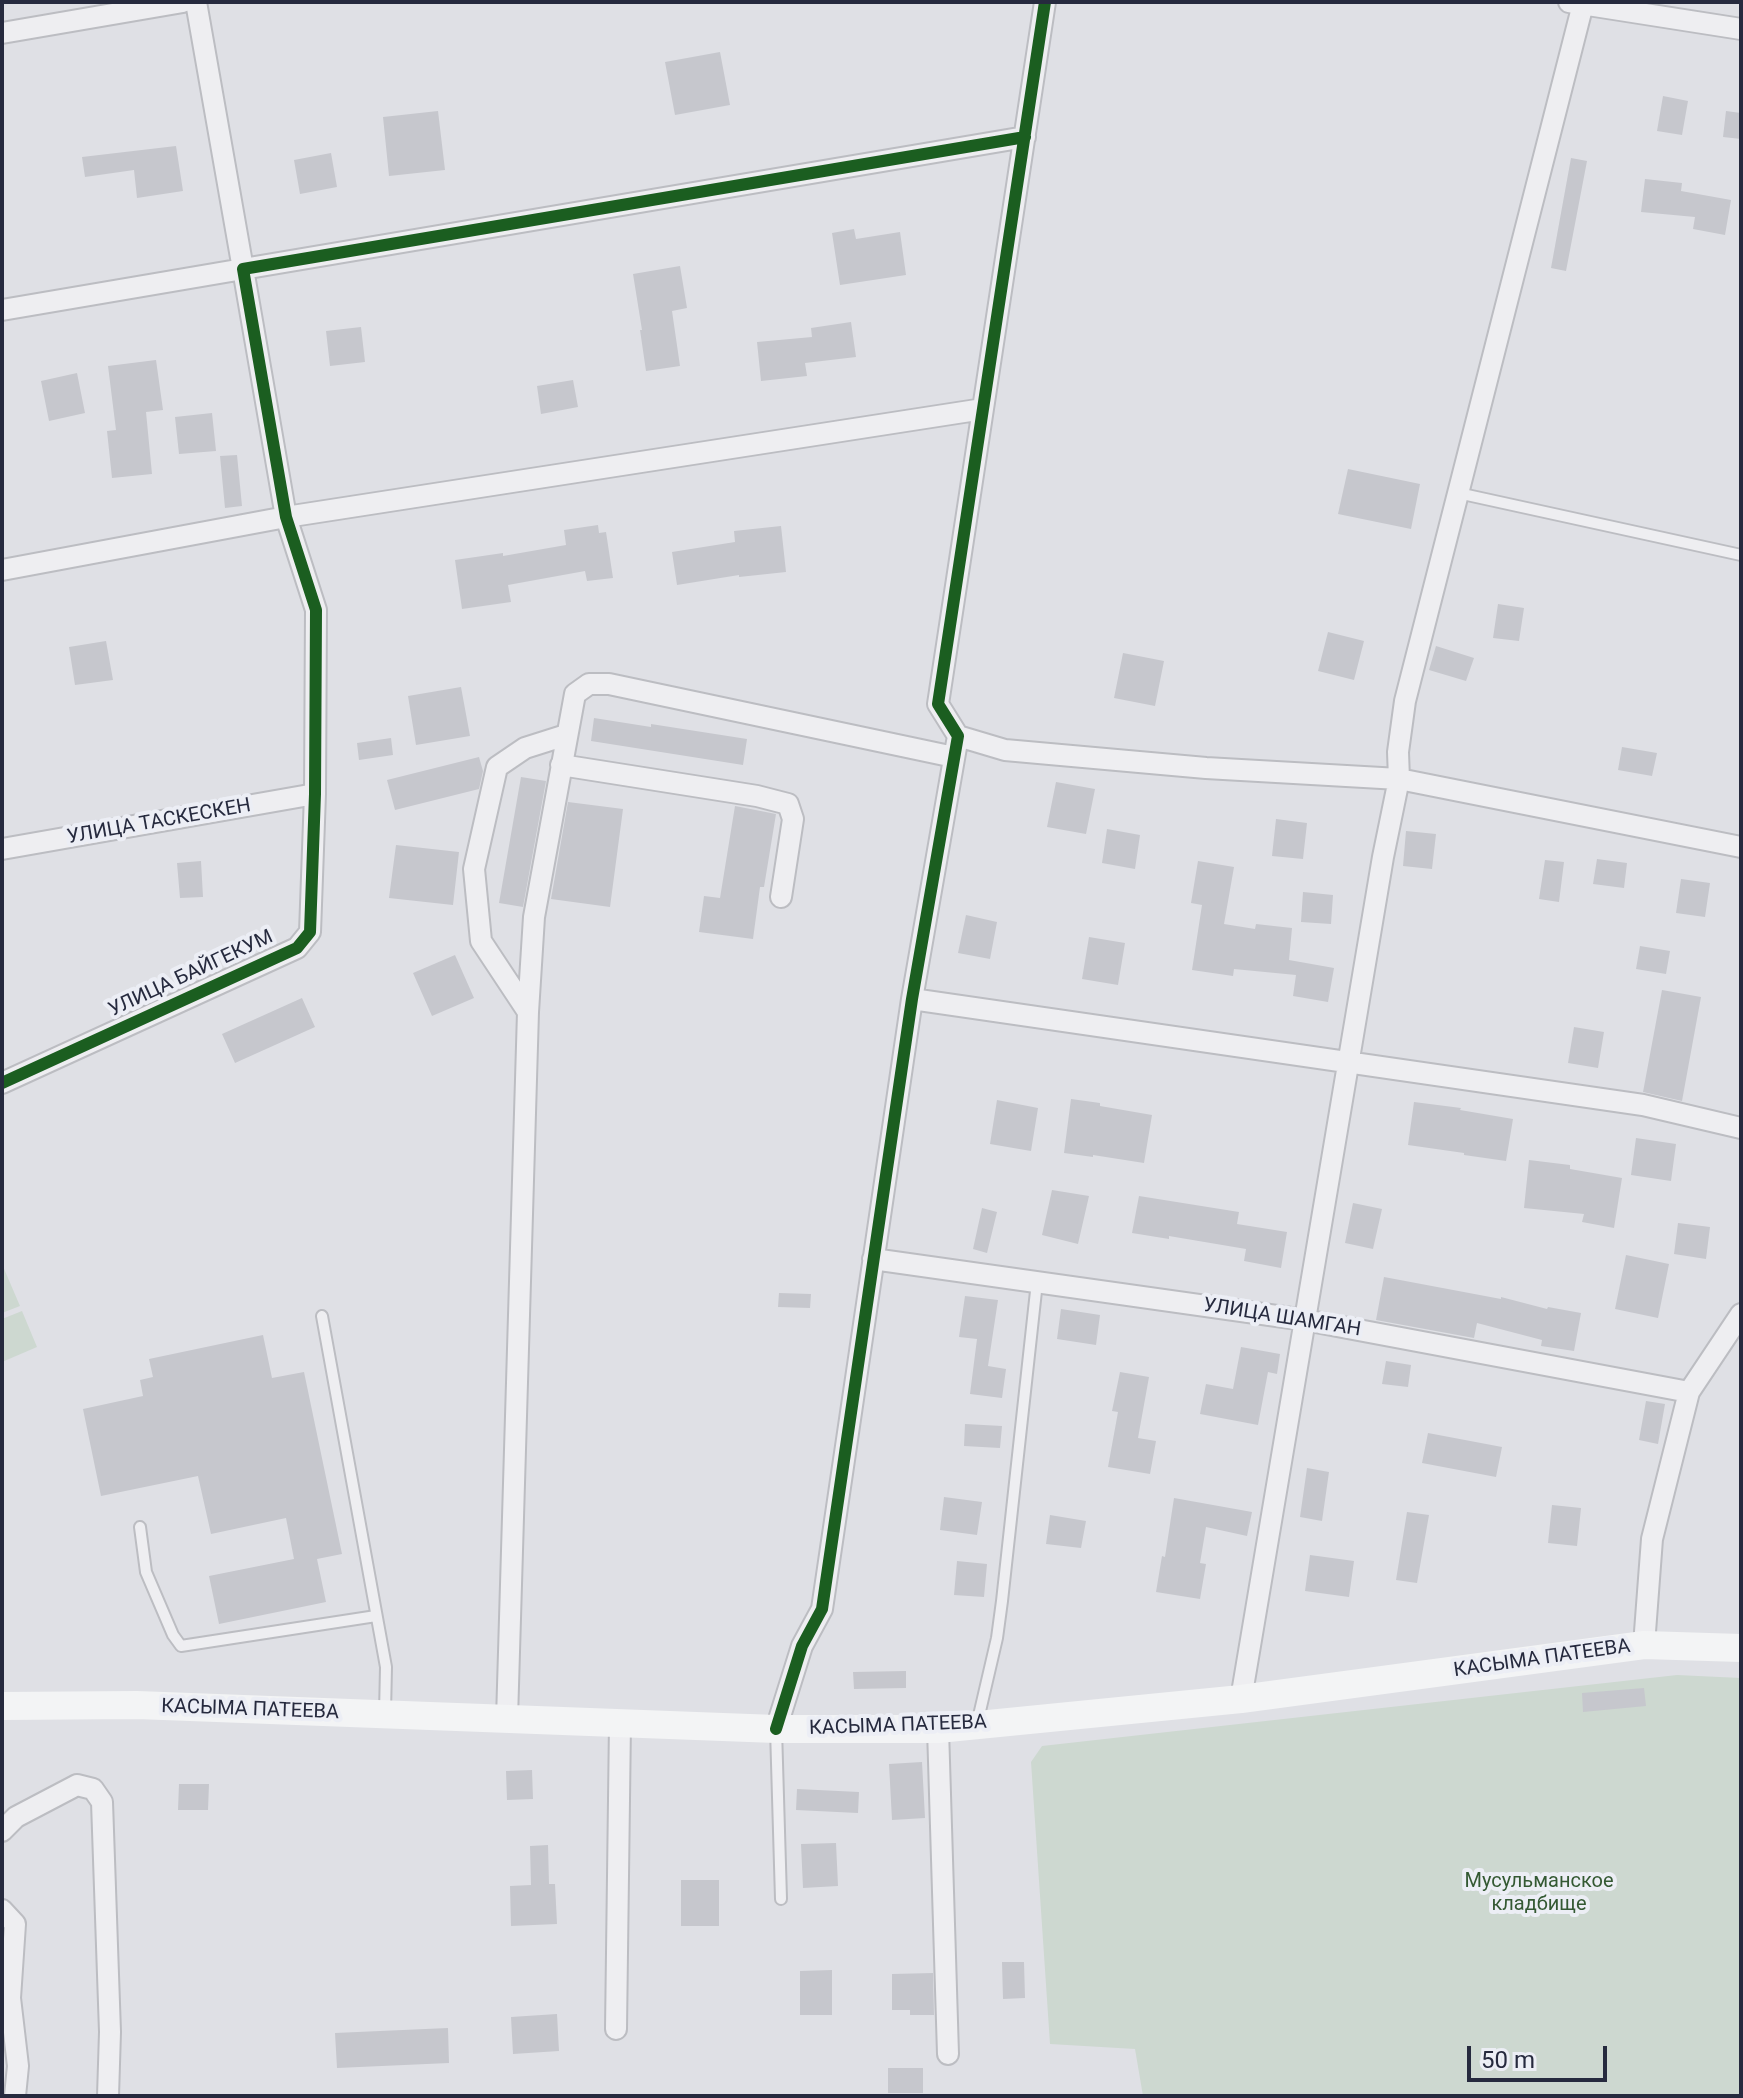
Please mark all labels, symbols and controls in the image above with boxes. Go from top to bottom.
street label: УЛИЦА ТАСКЕСКЕН [65,794,253,850]
street label: УЛИЦА БАЙГЕКУМ [105,925,277,1023]
street label: УЛИЦА ШАМГАН [1201,1294,1363,1342]
street label: КАСЫМА ПАТЕЕВА [1452,1635,1632,1683]
street label: КАСЫМА ПАТЕЕВА [161,1695,339,1725]
street label: КАСЫМА ПАТЕЕВА [809,1711,987,1741]
park label: Мусульманское кладбище [1464,1870,1614,1917]
scale bar [1471,2030,1611,2080]
text: 50 m [1481,2046,1535,2074]

